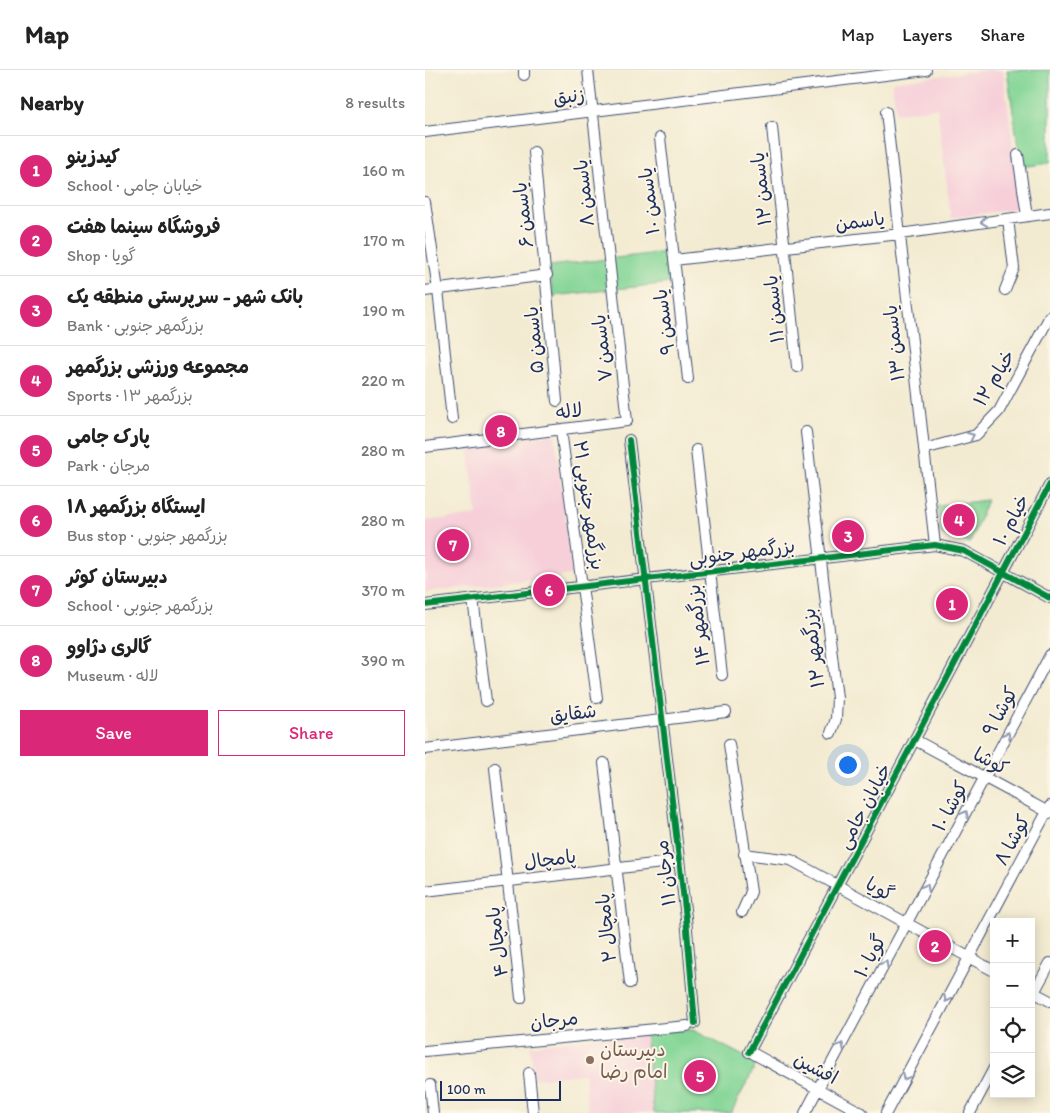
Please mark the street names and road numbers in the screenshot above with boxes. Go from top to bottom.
street label: زنبق [552,83,586,109]
street label: یاسمن ۱۲ [746,151,776,227]
street label: یاسمن ۸ [569,158,599,228]
street label: یاسمن ۱۰ [633,166,665,236]
street label: یاسمن ۶ [508,181,538,249]
street label: یاسمن [834,207,886,235]
street label: یاسمن ۱۱ [759,274,789,344]
street label: یاسمن ۹ [649,288,679,356]
street label: یاسمن ۱۳ [879,304,909,382]
street label: یاسمن ۵ [520,305,548,375]
street label: یاسمن ۷ [587,313,617,383]
street label: خیام ۱۲ [968,346,1022,412]
street label: لاله [554,398,584,424]
street label: بزرگمهر جنوبی ۲۱ [568,439,609,571]
street label: خیام ۱۰ [988,490,1037,551]
street label: بزرگمهر جنوبی [688,534,797,571]
street label: بزرگمهر ۱۴ [682,583,714,667]
street label: بزرگمهر ۱۲ [797,607,829,689]
street label: کوشا ۹ [977,682,1023,740]
street label: شقایق [548,699,598,727]
street label: کوشا [969,742,1013,780]
street label: خیابان جامی [832,759,897,853]
street label: کوشا ۱۰ [927,777,973,835]
street label: کوشا ۸ [989,811,1035,869]
street label: مرجان ۱۱ [650,839,680,907]
street label: پامچال [523,844,577,875]
street label: گویا [862,872,898,906]
street label: پامچال ۲ [591,892,622,964]
street label: پامچال ۴ [481,905,514,979]
street label: گویا ۱۰ [849,930,891,982]
street label: مرجان [529,1006,579,1034]
street label: افشین [790,1047,842,1089]

